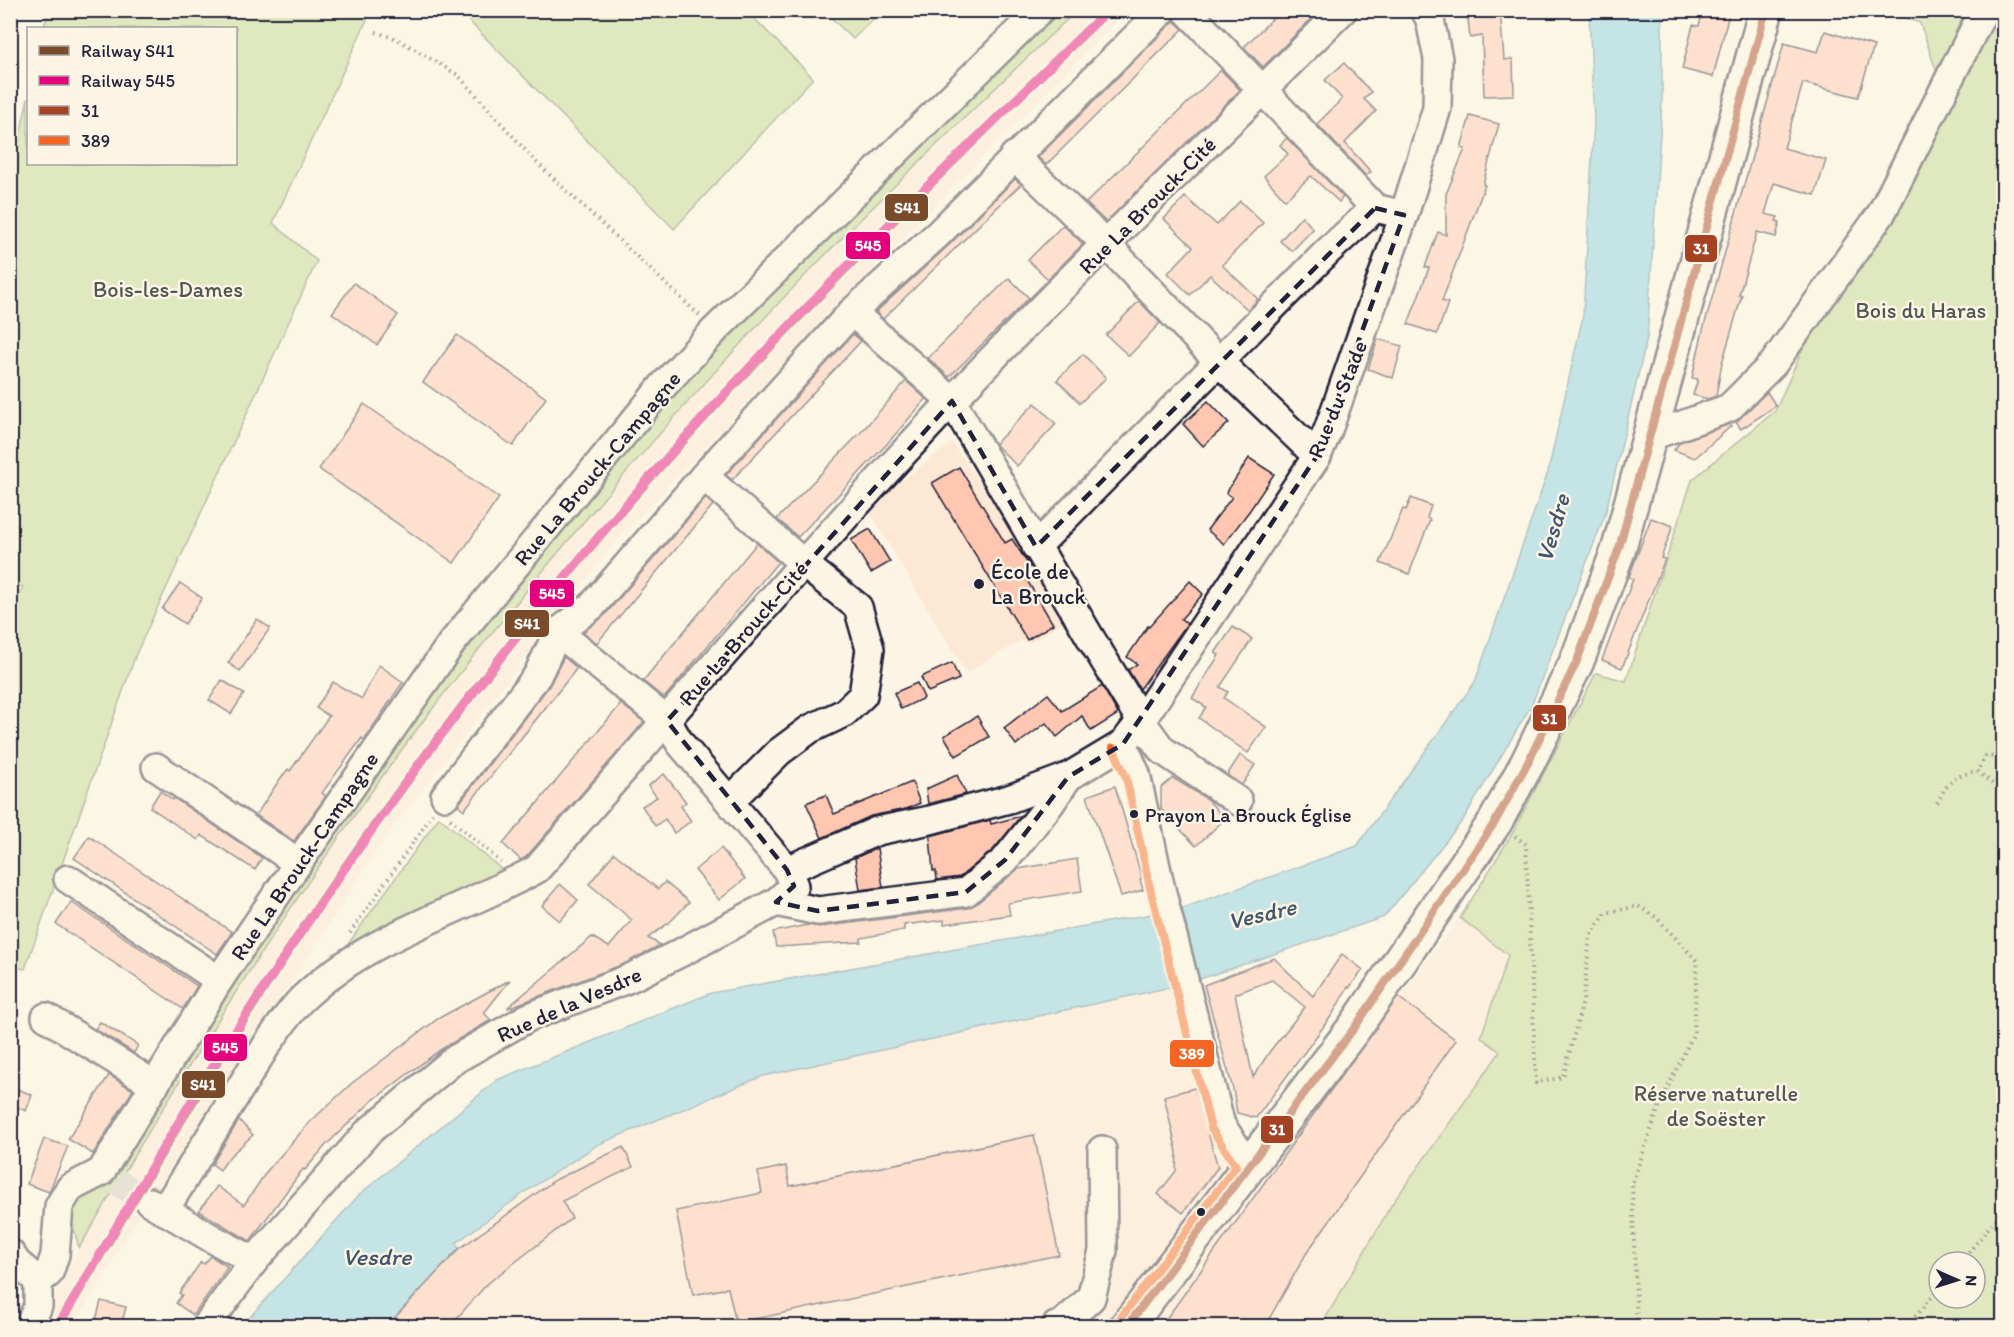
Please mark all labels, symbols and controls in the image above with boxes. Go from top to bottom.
legend [27,27,237,165]
text: Railway S41 [81,40,174,62]
text: Railway 545 [81,70,175,92]
text: 31 [81,100,99,122]
text: 389 [81,130,110,152]
street label: Rue La Brouck-Cité [1073,131,1222,280]
line badge: S41 [884,193,929,222]
text: S41 [894,198,921,217]
line badge: 545 [845,231,891,260]
line badge: 31 [1684,234,1718,263]
text: 545 [855,236,882,255]
text: 31 [1693,239,1710,258]
park label: Bois-les-Dames [93,276,243,303]
park label: Bois du Haras [1856,297,1986,324]
street label: Rue du Stade [1302,336,1373,462]
street label: Rue La Brouck-Campagne [508,366,687,571]
water label: Vesdre [1529,489,1576,565]
street label: Rue La Brouck-Cité [673,555,814,711]
place label: École de La Brouck [991,558,1087,610]
marker: École de La Brouck [972,577,986,591]
line badge: 545 [529,579,575,608]
text: 545 [539,584,566,603]
line badge: S41 [504,609,550,638]
text: S41 [514,614,541,633]
line badge: 31 [1532,704,1567,732]
text: 31 [1541,709,1558,728]
street label: Rue La Brouck-Campagne [225,747,384,966]
place label: Prayon La Brouck Église [1145,803,1351,827]
marker: Prayon La Brouck Église [1128,808,1140,820]
water label: Vesdre [1225,891,1300,935]
street label: Rue de la Vesdre [493,960,646,1048]
line badge: 545 [203,1033,248,1062]
text: 545 [212,1038,239,1057]
line badge: 389 [1169,1039,1215,1068]
text: 389 [1179,1044,1205,1063]
line badge: S41 [181,1070,226,1099]
text: S41 [190,1075,217,1094]
park label: Réserve naturelle de Soëster [1634,1080,1798,1132]
line badge: 31 [1260,1115,1294,1144]
text: 31 [1269,1120,1286,1139]
unlabelled marker [1195,1206,1207,1218]
water label: Vesdre [342,1242,413,1271]
north arrow [1927,1250,1987,1310]
text: N [1962,1275,1981,1287]

